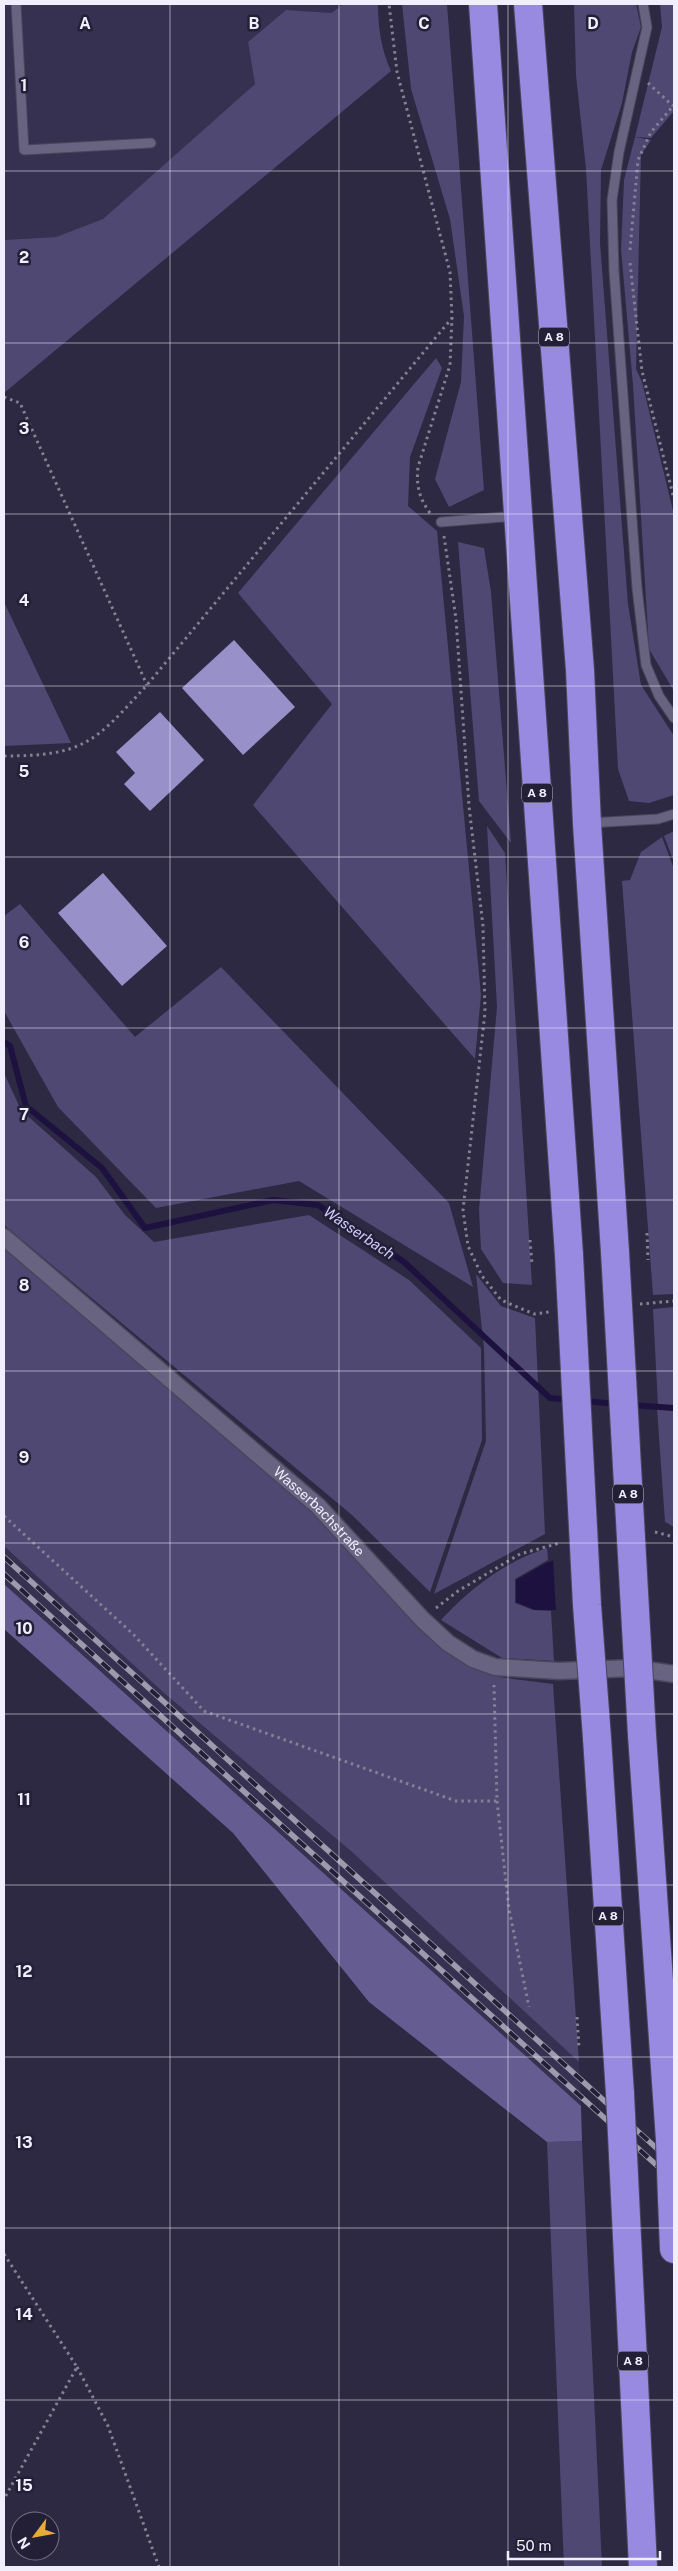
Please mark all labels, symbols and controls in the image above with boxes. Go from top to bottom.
text: A [79,14,91,33]
text: B [249,14,260,33]
text: C [418,14,430,33]
text: D [587,14,599,33]
text: 1 [21,76,27,95]
text: 2 [19,248,29,267]
road number: A 8 [539,328,569,347]
text: 3 [19,419,29,438]
text: 4 [19,591,30,610]
text: 5 [19,762,30,781]
road number: A 8 [522,784,552,802]
text: 6 [19,933,29,952]
text: 7 [19,1105,29,1124]
water label: Wasserbach [321,1203,398,1263]
text: 8 [19,1276,30,1295]
text: 9 [19,1448,29,1467]
street label: Wasserbachstraße [270,1463,368,1559]
road number: A 8 [613,1485,643,1504]
text: 10 [15,1619,33,1638]
text: 11 [17,1790,31,1809]
road number: A 8 [593,1906,623,1925]
text: 12 [15,1962,33,1981]
text: 13 [15,2133,33,2152]
text: 14 [15,2305,33,2324]
road number: A 8 [618,2352,648,2370]
text: 15 [15,2476,33,2495]
north arrow [10,2511,60,2561]
scale bar [508,2528,660,2560]
text: N [14,2534,34,2552]
text: 50 m [516,2537,551,2554]

